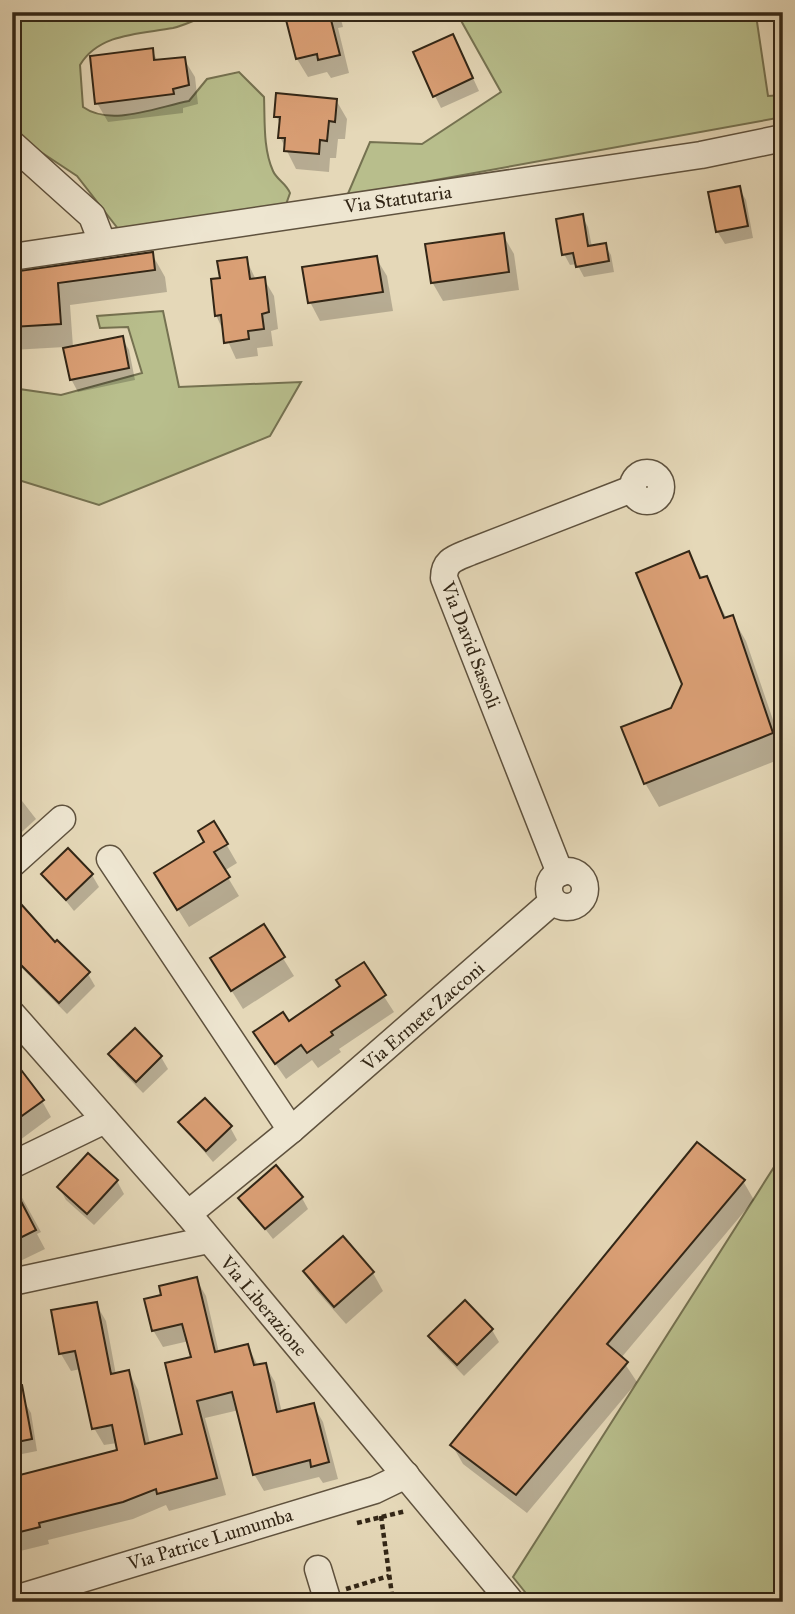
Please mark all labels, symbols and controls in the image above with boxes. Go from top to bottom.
street label: Via Statutaria [342,180,454,218]
street label: Via David Sassoli [436,577,506,712]
street label: Via Ermete Zacconi [356,956,489,1076]
street label: Via Liberazione [215,1250,313,1361]
street label: Via Patrice Lumumba [124,1503,296,1575]

